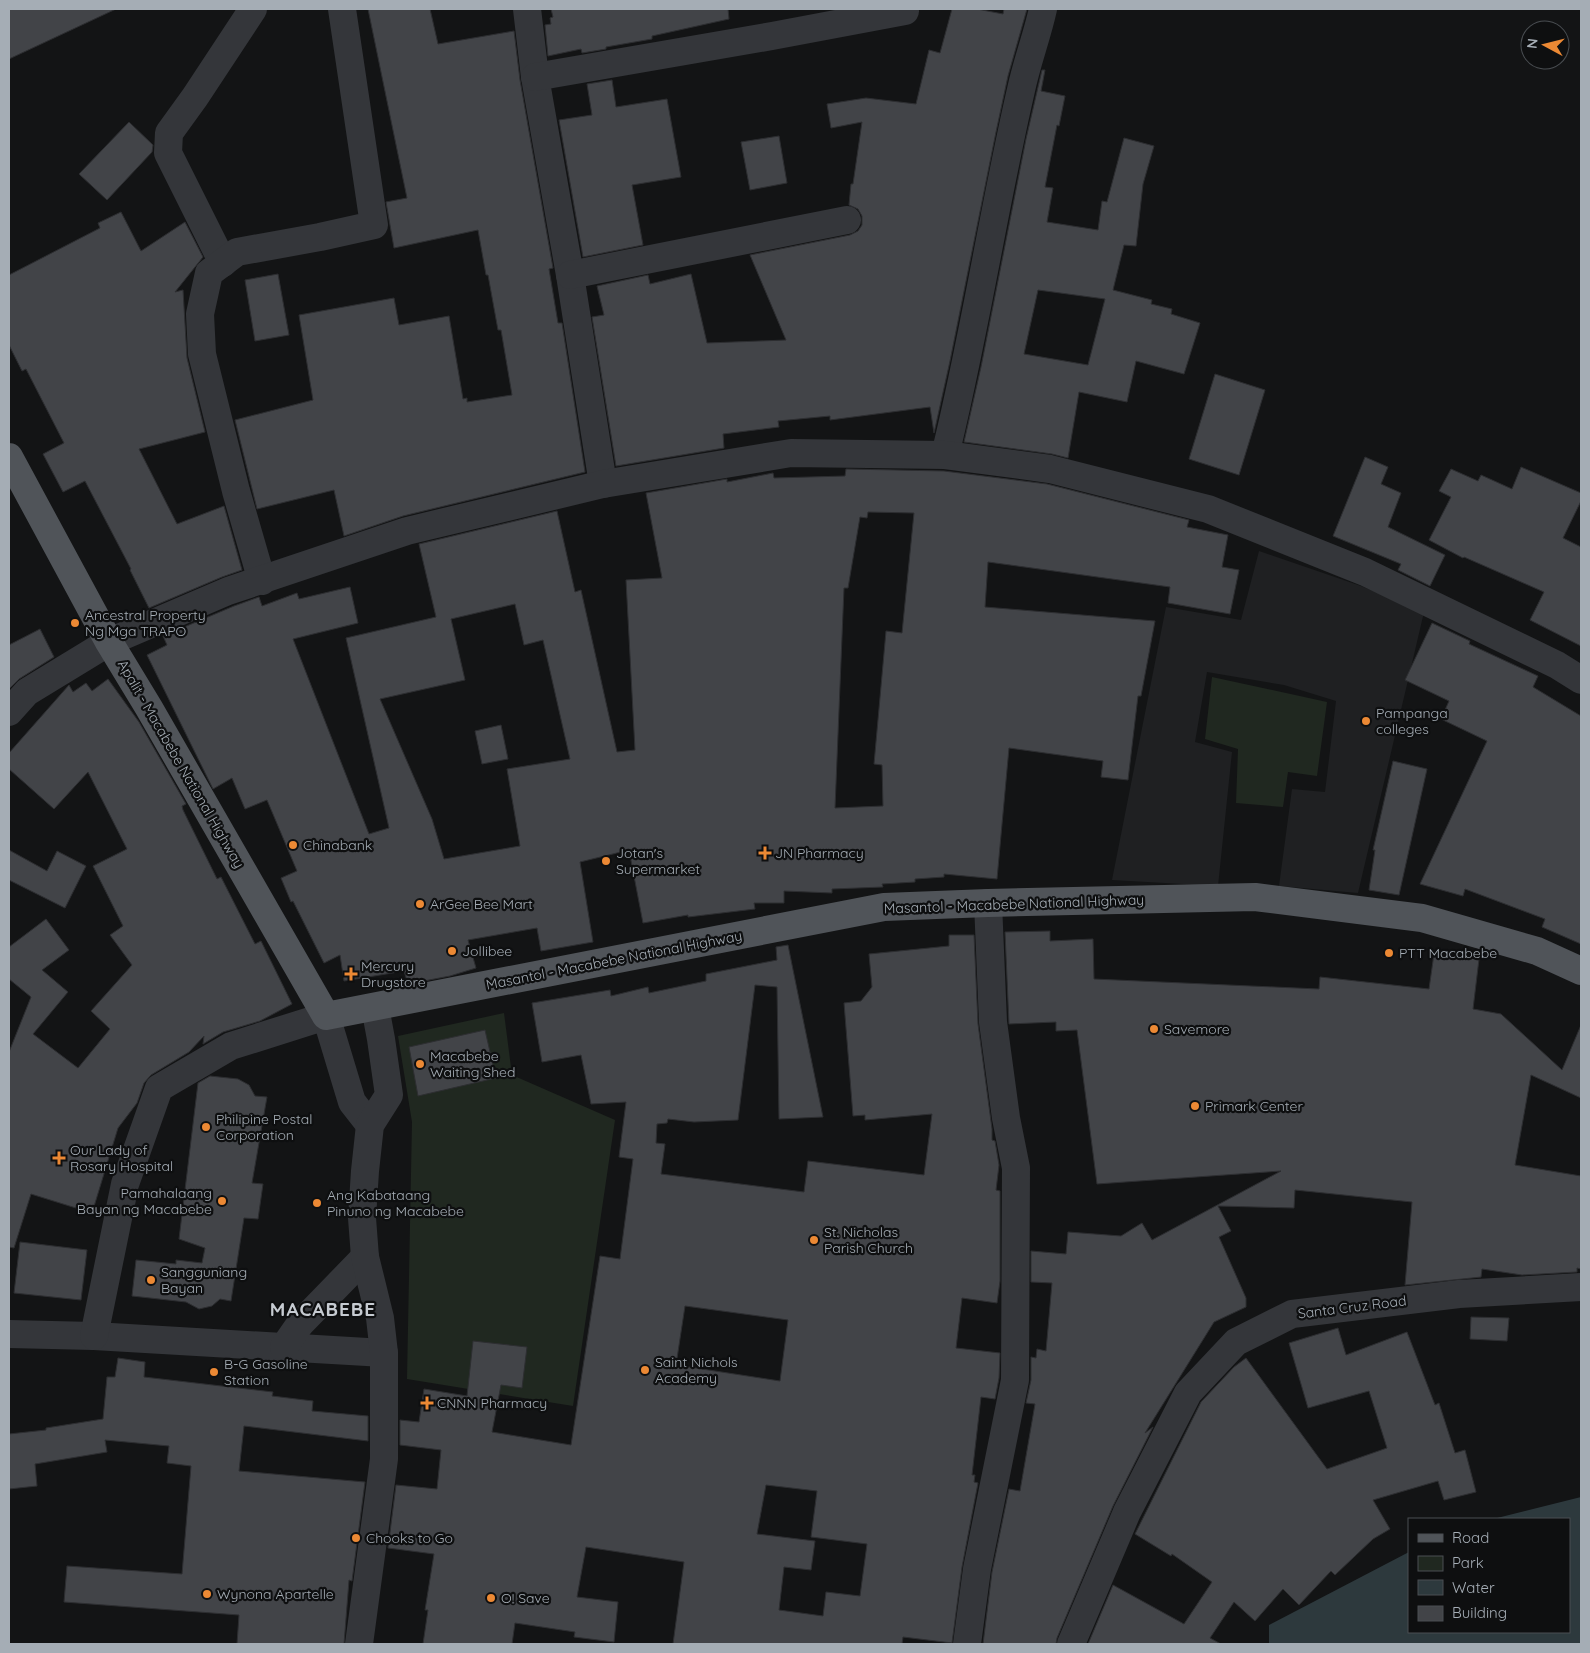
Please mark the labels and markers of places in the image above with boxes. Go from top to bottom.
place label: Ancestral Property Ng Mga TRAPO [85,606,206,640]
marker: Ancestral Property Ng Mga TRAPO [69,617,81,629]
place label: Pampanga colleges [1376,704,1448,738]
marker: Pampanga colleges [1360,715,1372,727]
place label: Chinabank [303,836,372,854]
marker: Chinabank [287,839,299,851]
place label: Jotan's Supermarket [616,844,700,878]
place label: JN Pharmacy [775,844,864,862]
marker: JN Pharmacy [759,847,771,859]
marker: Jotan's Supermarket [600,855,612,867]
place label: ArGee Bee Mart [430,895,533,913]
marker: ArGee Bee Mart [414,898,426,910]
place label: Jollibee [462,942,512,960]
place label: PTT Macabebe [1399,944,1497,962]
marker: Jollibee [446,945,458,957]
marker: PTT Macabebe [1383,947,1395,959]
place label: Mercury Drugstore [361,957,426,991]
marker: Mercury Drugstore [345,968,357,980]
place label: Savemore [1164,1020,1230,1038]
marker: Savemore [1148,1023,1160,1035]
place label: Macabebe Waiting Shed [430,1047,515,1081]
marker: Macabebe Waiting Shed [414,1058,426,1070]
place label: Primark Center [1205,1097,1303,1115]
marker: Primark Center [1189,1100,1201,1112]
place label: Philipine Postal Corporation [216,1110,313,1144]
marker: Philipine Postal Corporation [200,1121,212,1133]
place label: Our Lady of Rosary Hospital [70,1141,173,1175]
marker: Our Lady of Rosary Hospital [52,1151,66,1165]
place label: Pamahalaang Bayan ng Macabebe [77,1184,212,1218]
place label: Ang Kabataang Pinuno ng Macabebe [327,1186,464,1220]
marker: Pamahalaang Bayan ng Macabebe [216,1195,228,1207]
marker: Ang Kabataang Pinuno ng Macabebe [311,1197,323,1209]
place label: St. Nicholas Parish Church [824,1223,913,1257]
marker: St. Nicholas Parish Church [808,1234,820,1246]
place label: Sangguniang Bayan [161,1263,247,1297]
marker: Sangguniang Bayan [145,1274,157,1286]
place label: Saint Nichols Academy [655,1353,738,1387]
place label: B-G Gasoline Station [224,1355,308,1389]
marker: Saint Nichols Academy [639,1364,651,1376]
marker: B-G Gasoline Station [208,1366,220,1378]
place label: CNNN Pharmacy [437,1394,547,1412]
marker: CNNN Pharmacy [421,1397,433,1409]
place label: Chooks to Go [366,1529,453,1547]
marker: Chooks to Go [350,1532,362,1544]
place label: Wynona Apartelle [217,1585,334,1603]
marker: Wynona Apartelle [201,1588,213,1600]
place label: O! Save [501,1589,550,1607]
marker: O! Save [485,1592,497,1604]

